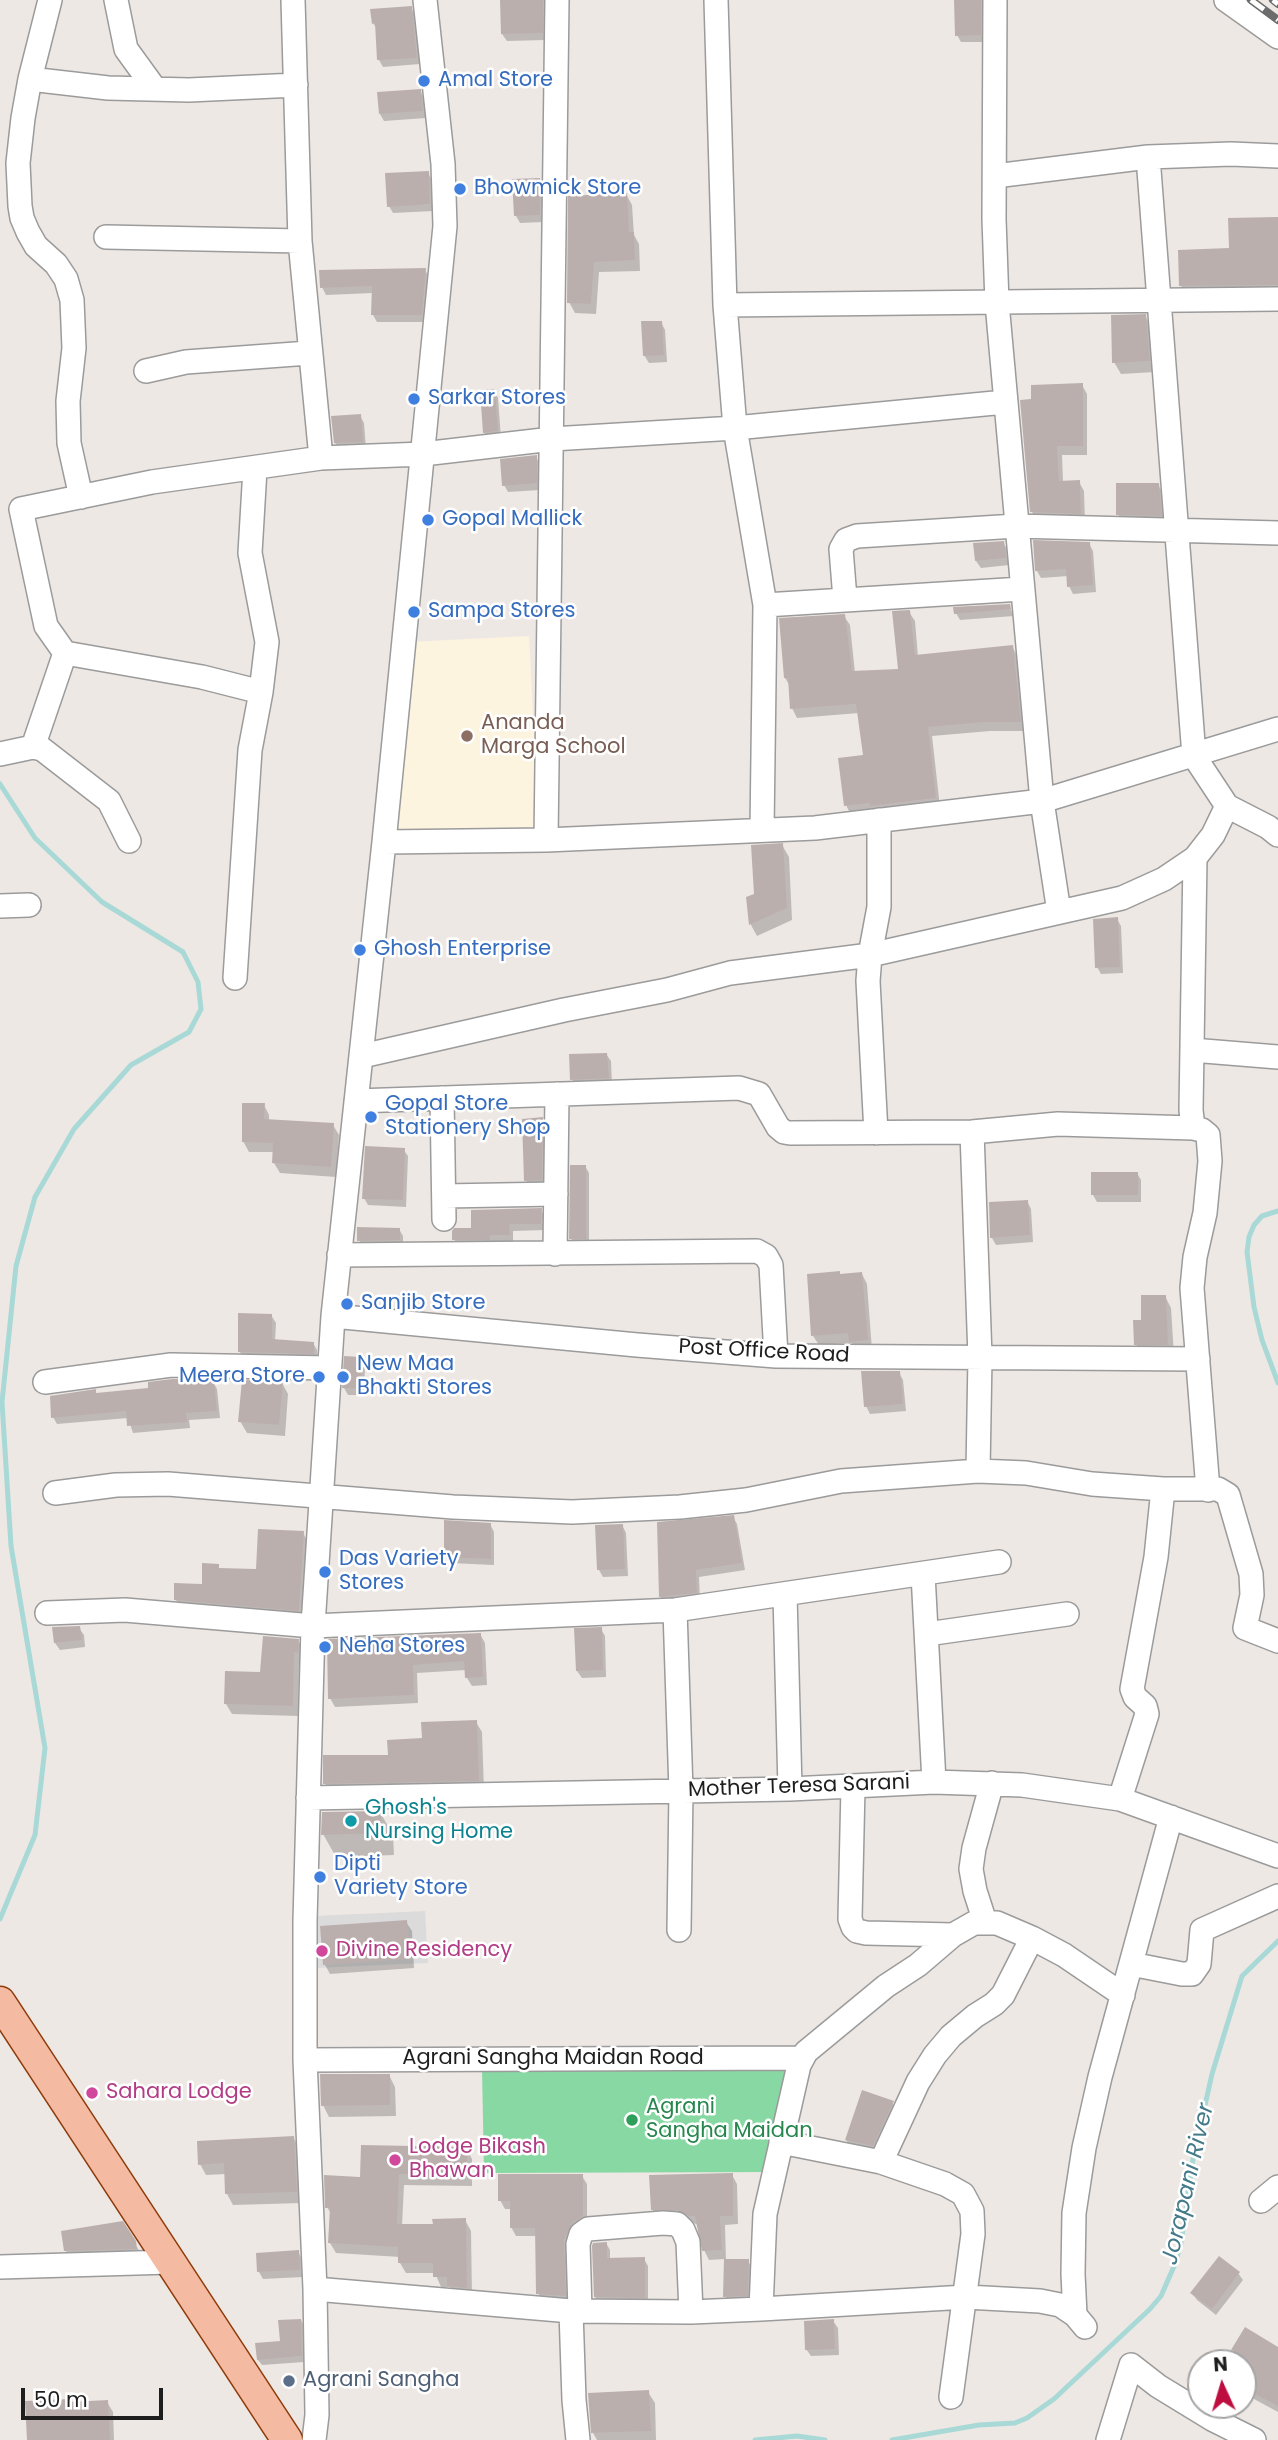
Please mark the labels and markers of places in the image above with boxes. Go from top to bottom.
place label: Amal Store [438,68,553,94]
marker: Amal Store [416,73,432,89]
place label: Bhowmick Store [474,176,641,202]
marker: Bhowmick Store [452,181,468,197]
place label: Sarkar Stores [428,386,566,412]
marker: Sarkar Stores [406,391,422,407]
place label: Gopal Mallick [442,507,582,533]
marker: Gopal Mallick [420,512,436,528]
place label: Sampa Stores [428,599,575,625]
marker: Sampa Stores [406,604,422,620]
place label: Ananda Marga School [481,711,626,761]
marker: Ananda Marga School [459,728,475,744]
place label: Ghosh Enterprise [374,937,551,963]
marker: Ghosh Enterprise [352,942,368,958]
place label: Gopal Store Stationery Shop [385,1092,551,1142]
marker: Gopal Store Stationery Shop [363,1109,379,1125]
place label: Sanjib Store [361,1291,485,1317]
marker: Sanjib Store [339,1296,355,1312]
place label: New Maa Bhakti Stores [357,1352,492,1402]
place label: Meera Store [179,1364,305,1390]
marker: Meera Store [311,1369,327,1385]
marker: New Maa Bhakti Stores [335,1369,351,1385]
place label: Das Variety Stores [339,1547,458,1597]
marker: Das Variety Stores [317,1564,333,1580]
place label: Neha Stores [339,1634,465,1660]
marker: Neha Stores [317,1639,333,1655]
place label: Ghosh's Nursing Home [365,1796,513,1846]
marker: Ghosh's Nursing Home [343,1813,359,1829]
place label: Dipti Variety Store [334,1852,468,1902]
marker: Dipti Variety Store [312,1869,328,1885]
place label: Divine Residency [336,1938,512,1964]
marker: Divine Residency [314,1943,330,1959]
place label: Sahara Lodge [106,2080,252,2106]
marker: Sahara Lodge [84,2085,100,2101]
place label: Agrani Sangha Maidan [646,2095,813,2145]
marker: Agrani Sangha Maidan [624,2112,640,2128]
place label: Lodge Bikash Bhawan [409,2135,546,2185]
marker: Lodge Bikash Bhawan [387,2152,403,2168]
place label: Agrani Sangha [303,2368,459,2394]
marker: Agrani Sangha [281,2373,297,2389]

